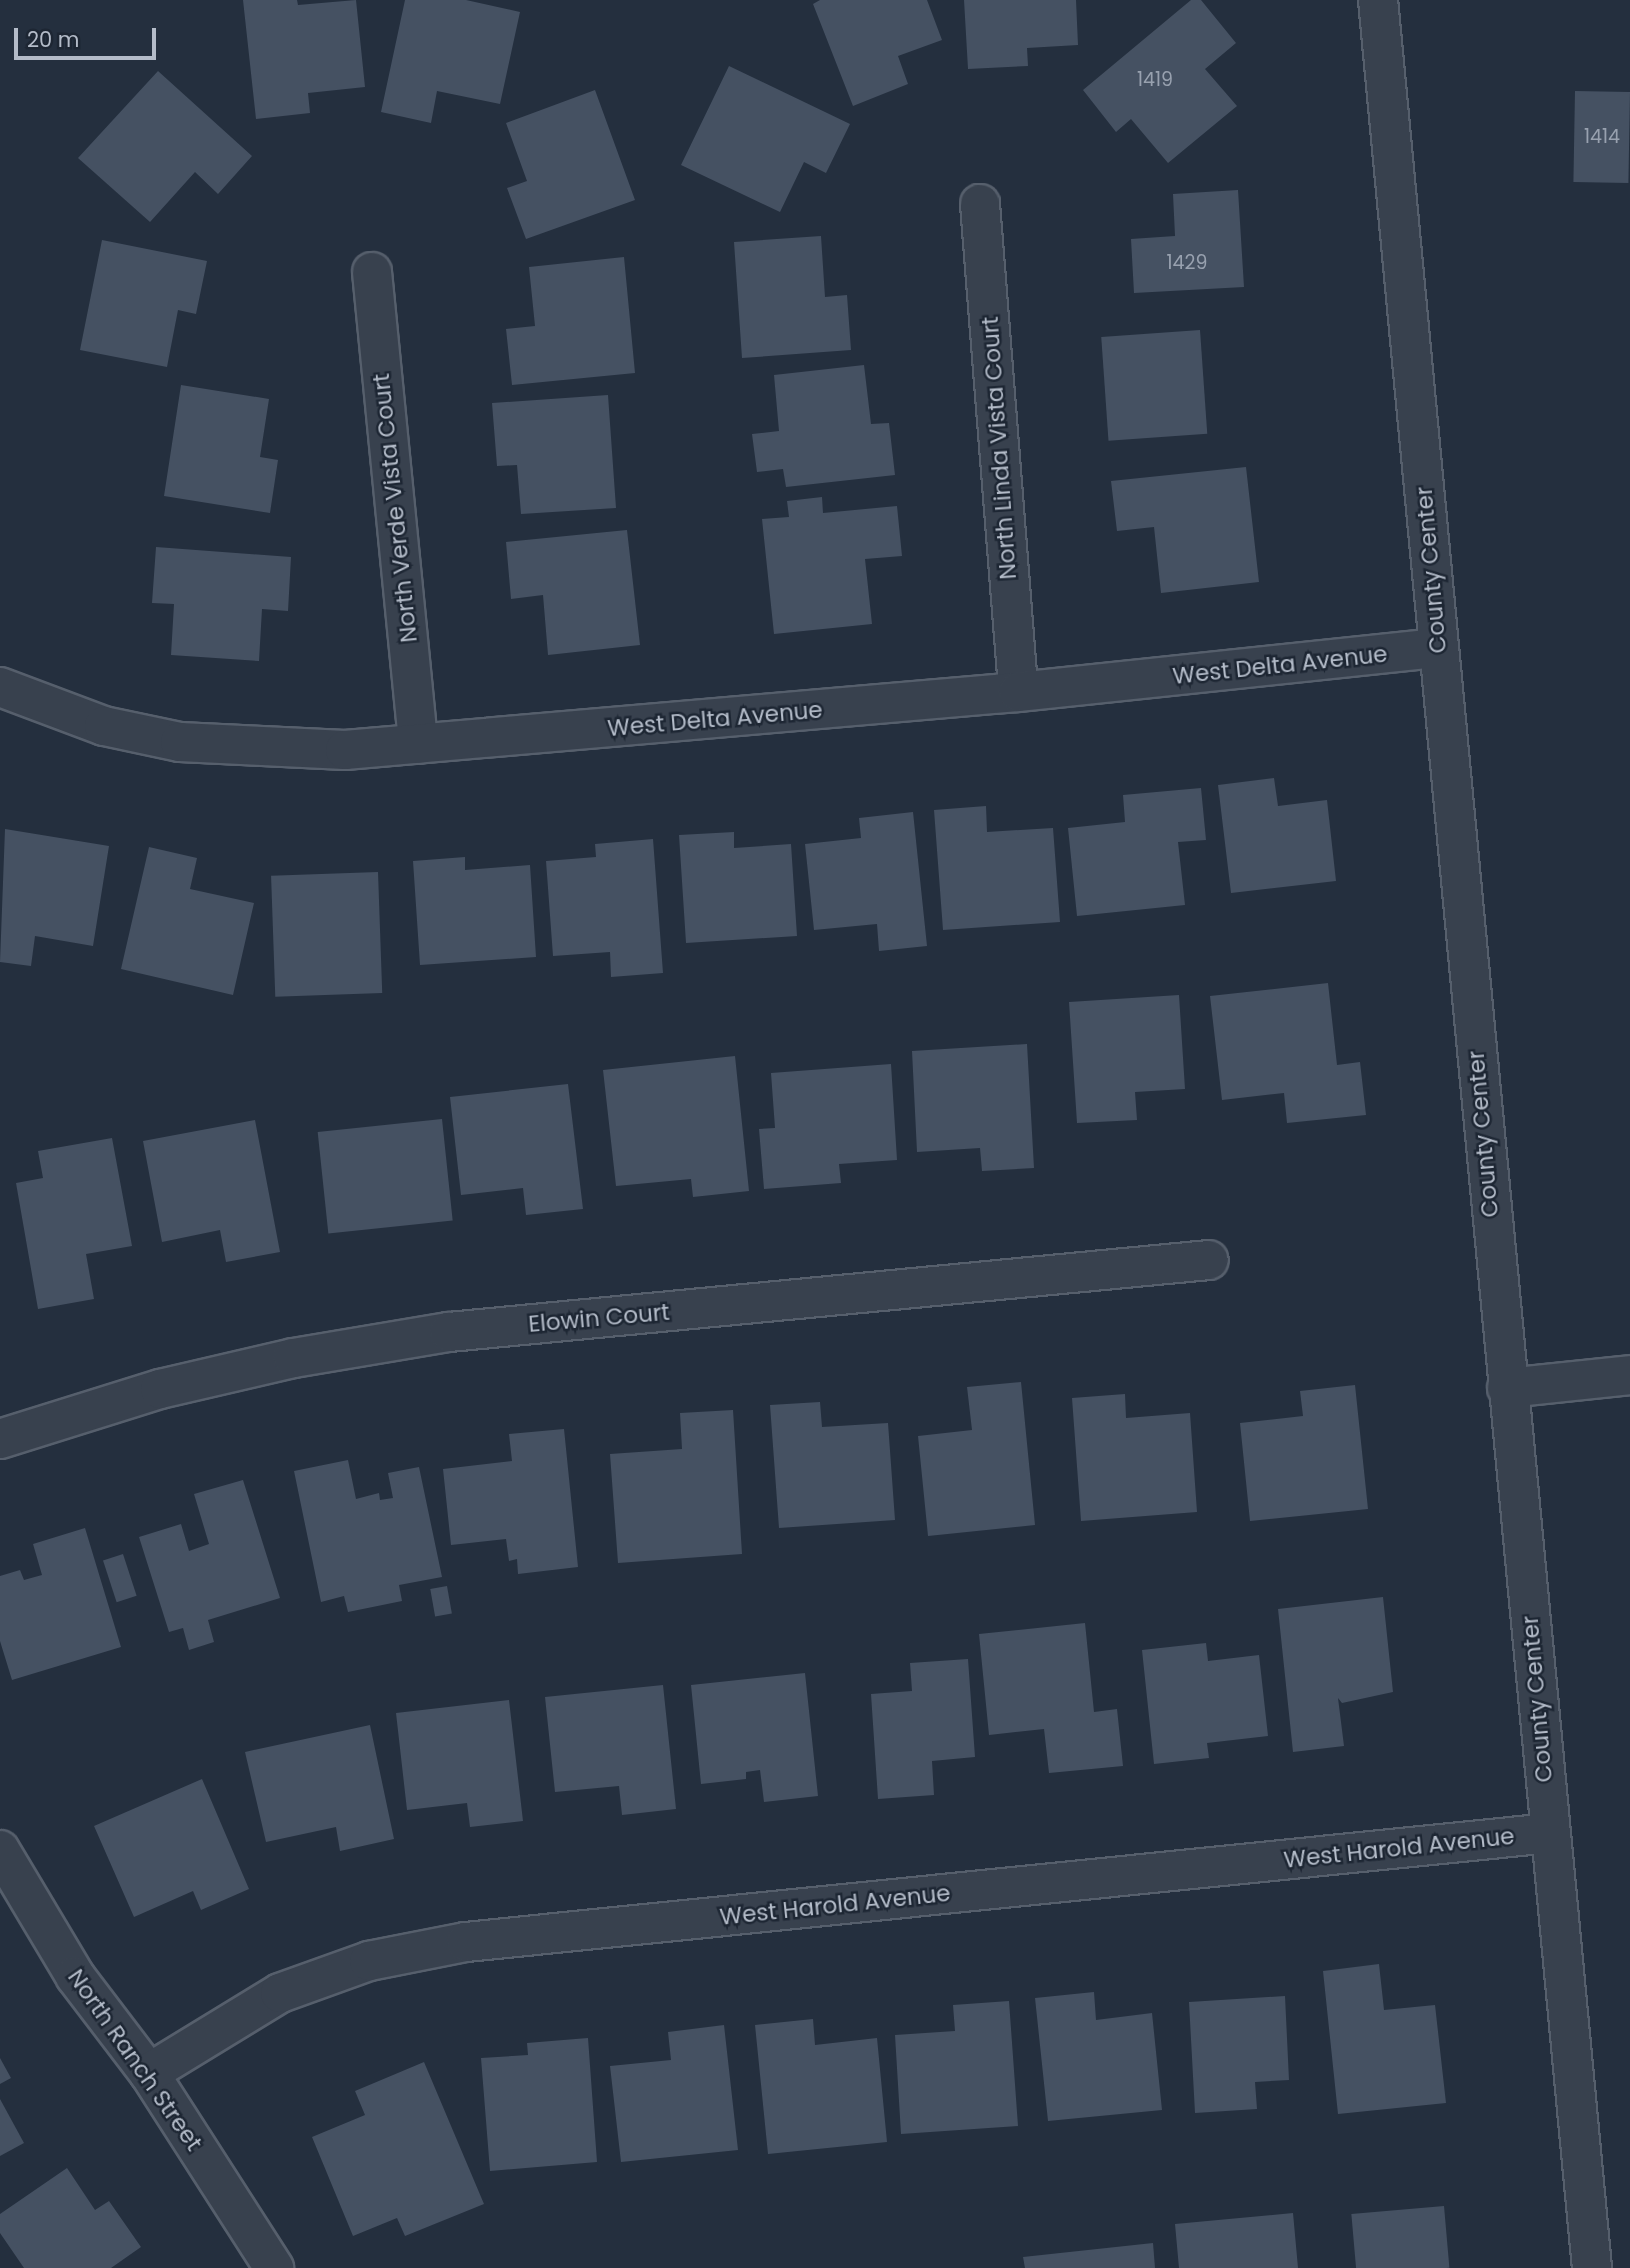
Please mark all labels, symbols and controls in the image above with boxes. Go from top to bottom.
scale bar [18,14,159,58]
text: 20 m [27,25,80,54]
house number: 1419 [1137,69,1173,91]
house number: 1414 [1584,126,1620,148]
house number: 1429 [1167,252,1207,274]
street label: North Linda Vista Court [976,316,1022,580]
street label: North Verde Vista Court [367,372,423,644]
street label: County Center [1410,485,1452,655]
street label: West Delta Avenue [1171,640,1389,690]
street label: West Delta Avenue [606,696,824,742]
street label: County Center [1462,1049,1504,1219]
street label: Elowin Court [527,1298,671,1338]
street label: County Center [1516,1614,1558,1784]
street label: West Harold Avenue [1282,1822,1516,1874]
street label: West Harold Avenue [718,1879,952,1931]
street label: North Ranch Street [62,1964,208,2156]

